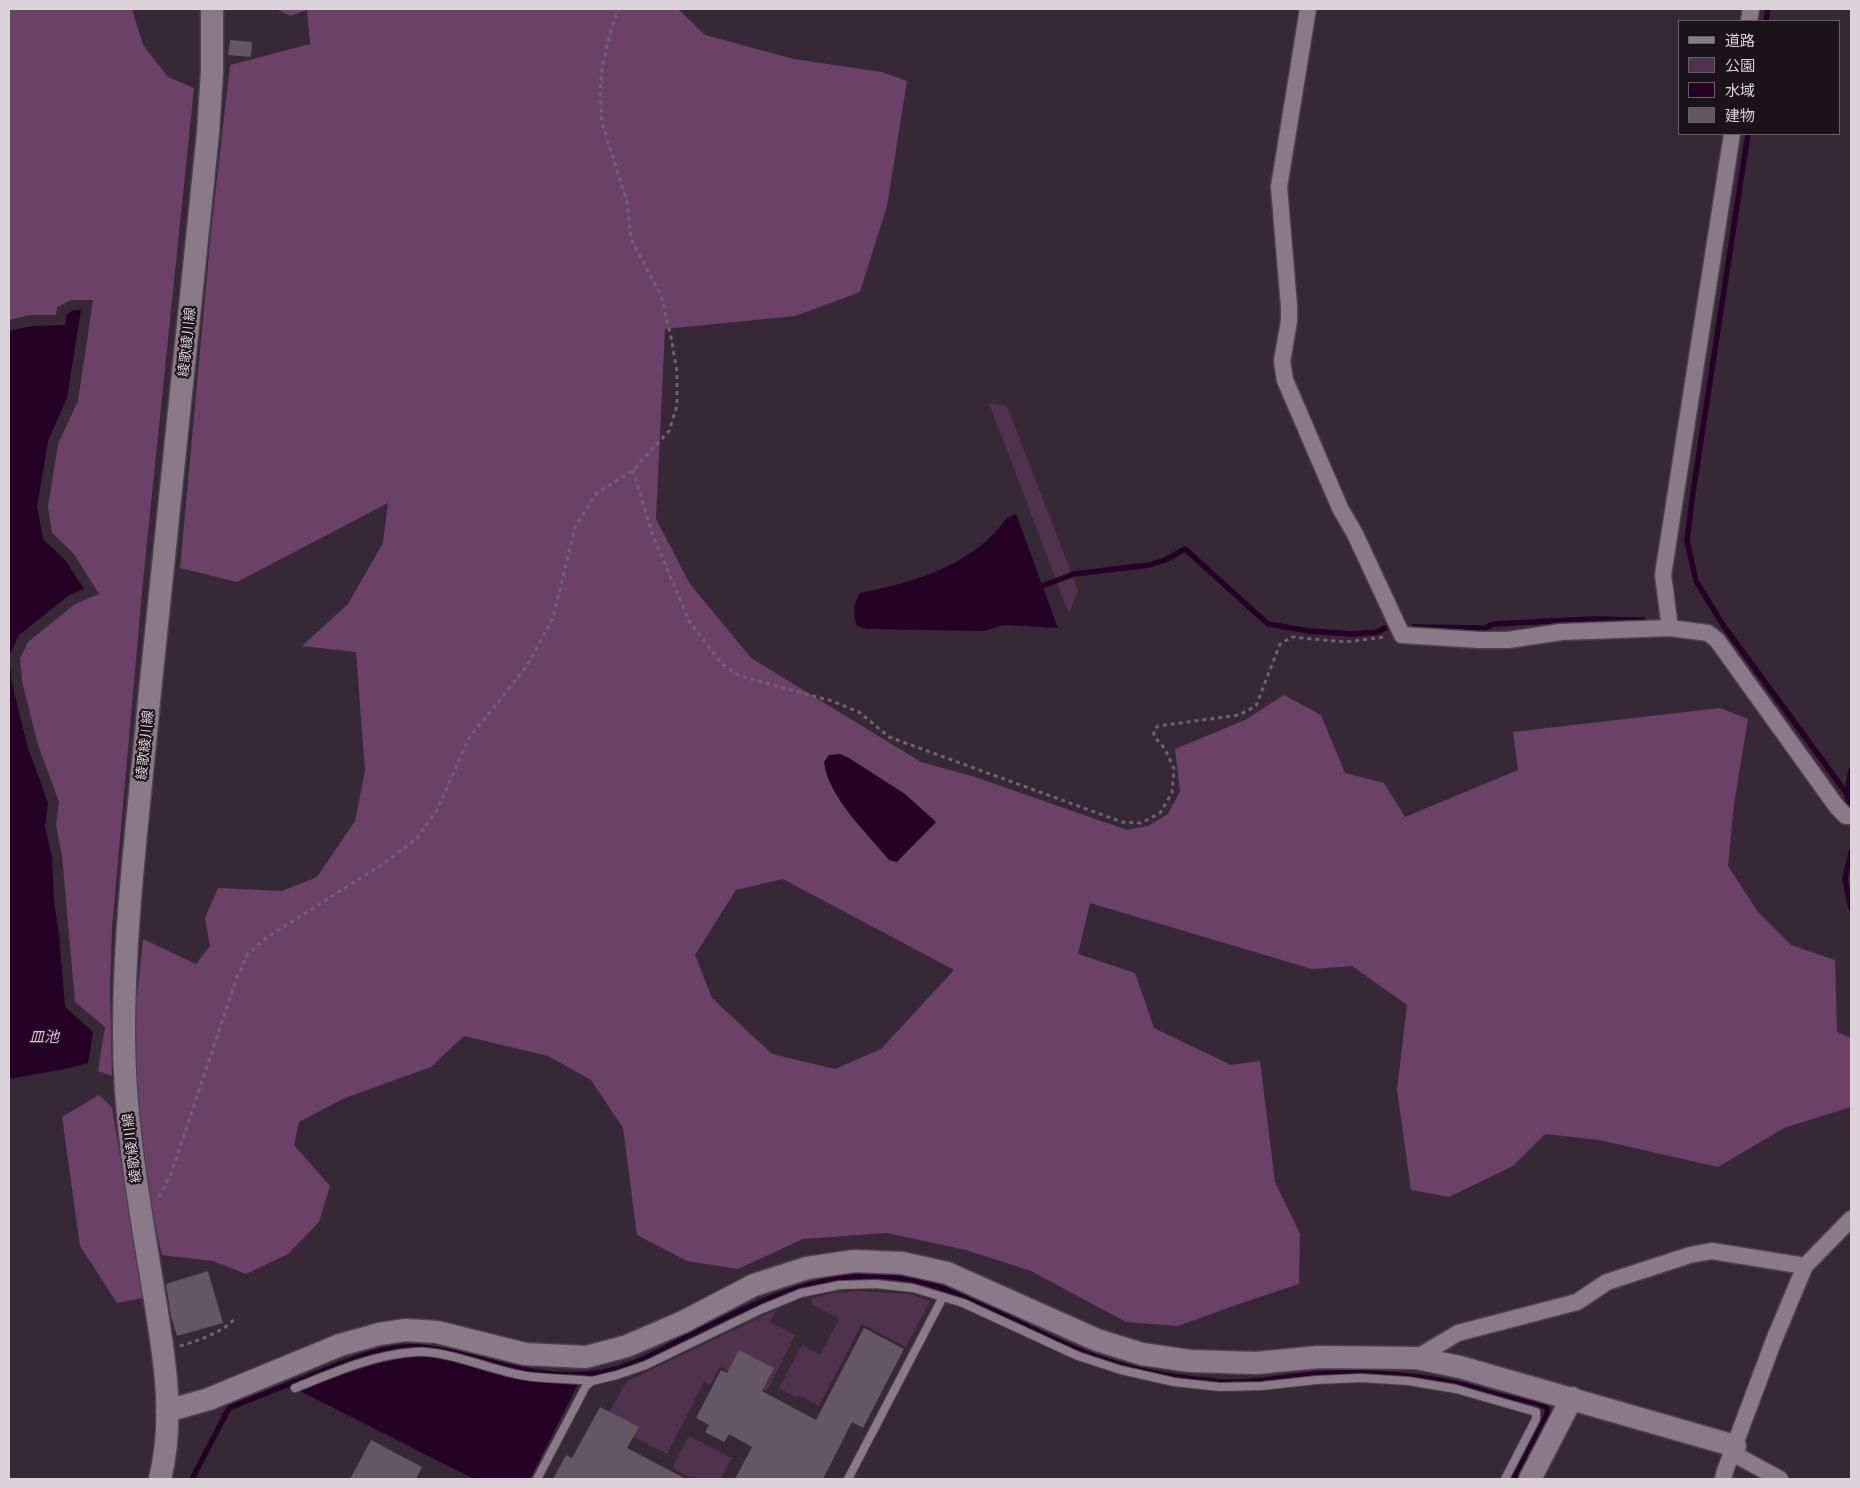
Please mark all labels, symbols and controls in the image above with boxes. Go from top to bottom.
legend [1678,20,1840,135]
text: 道路 [1725,31,1755,49]
text: 公園 [1725,56,1755,74]
text: 水域 [1725,81,1755,99]
text: 建物 [1725,106,1755,124]
street label: 綾歌綾川線 [175,306,199,378]
street label: 綾歌綾川線 [133,709,157,781]
water label: 皿池 [29,1028,59,1046]
street label: 綾歌綾川線 [119,1112,145,1184]

